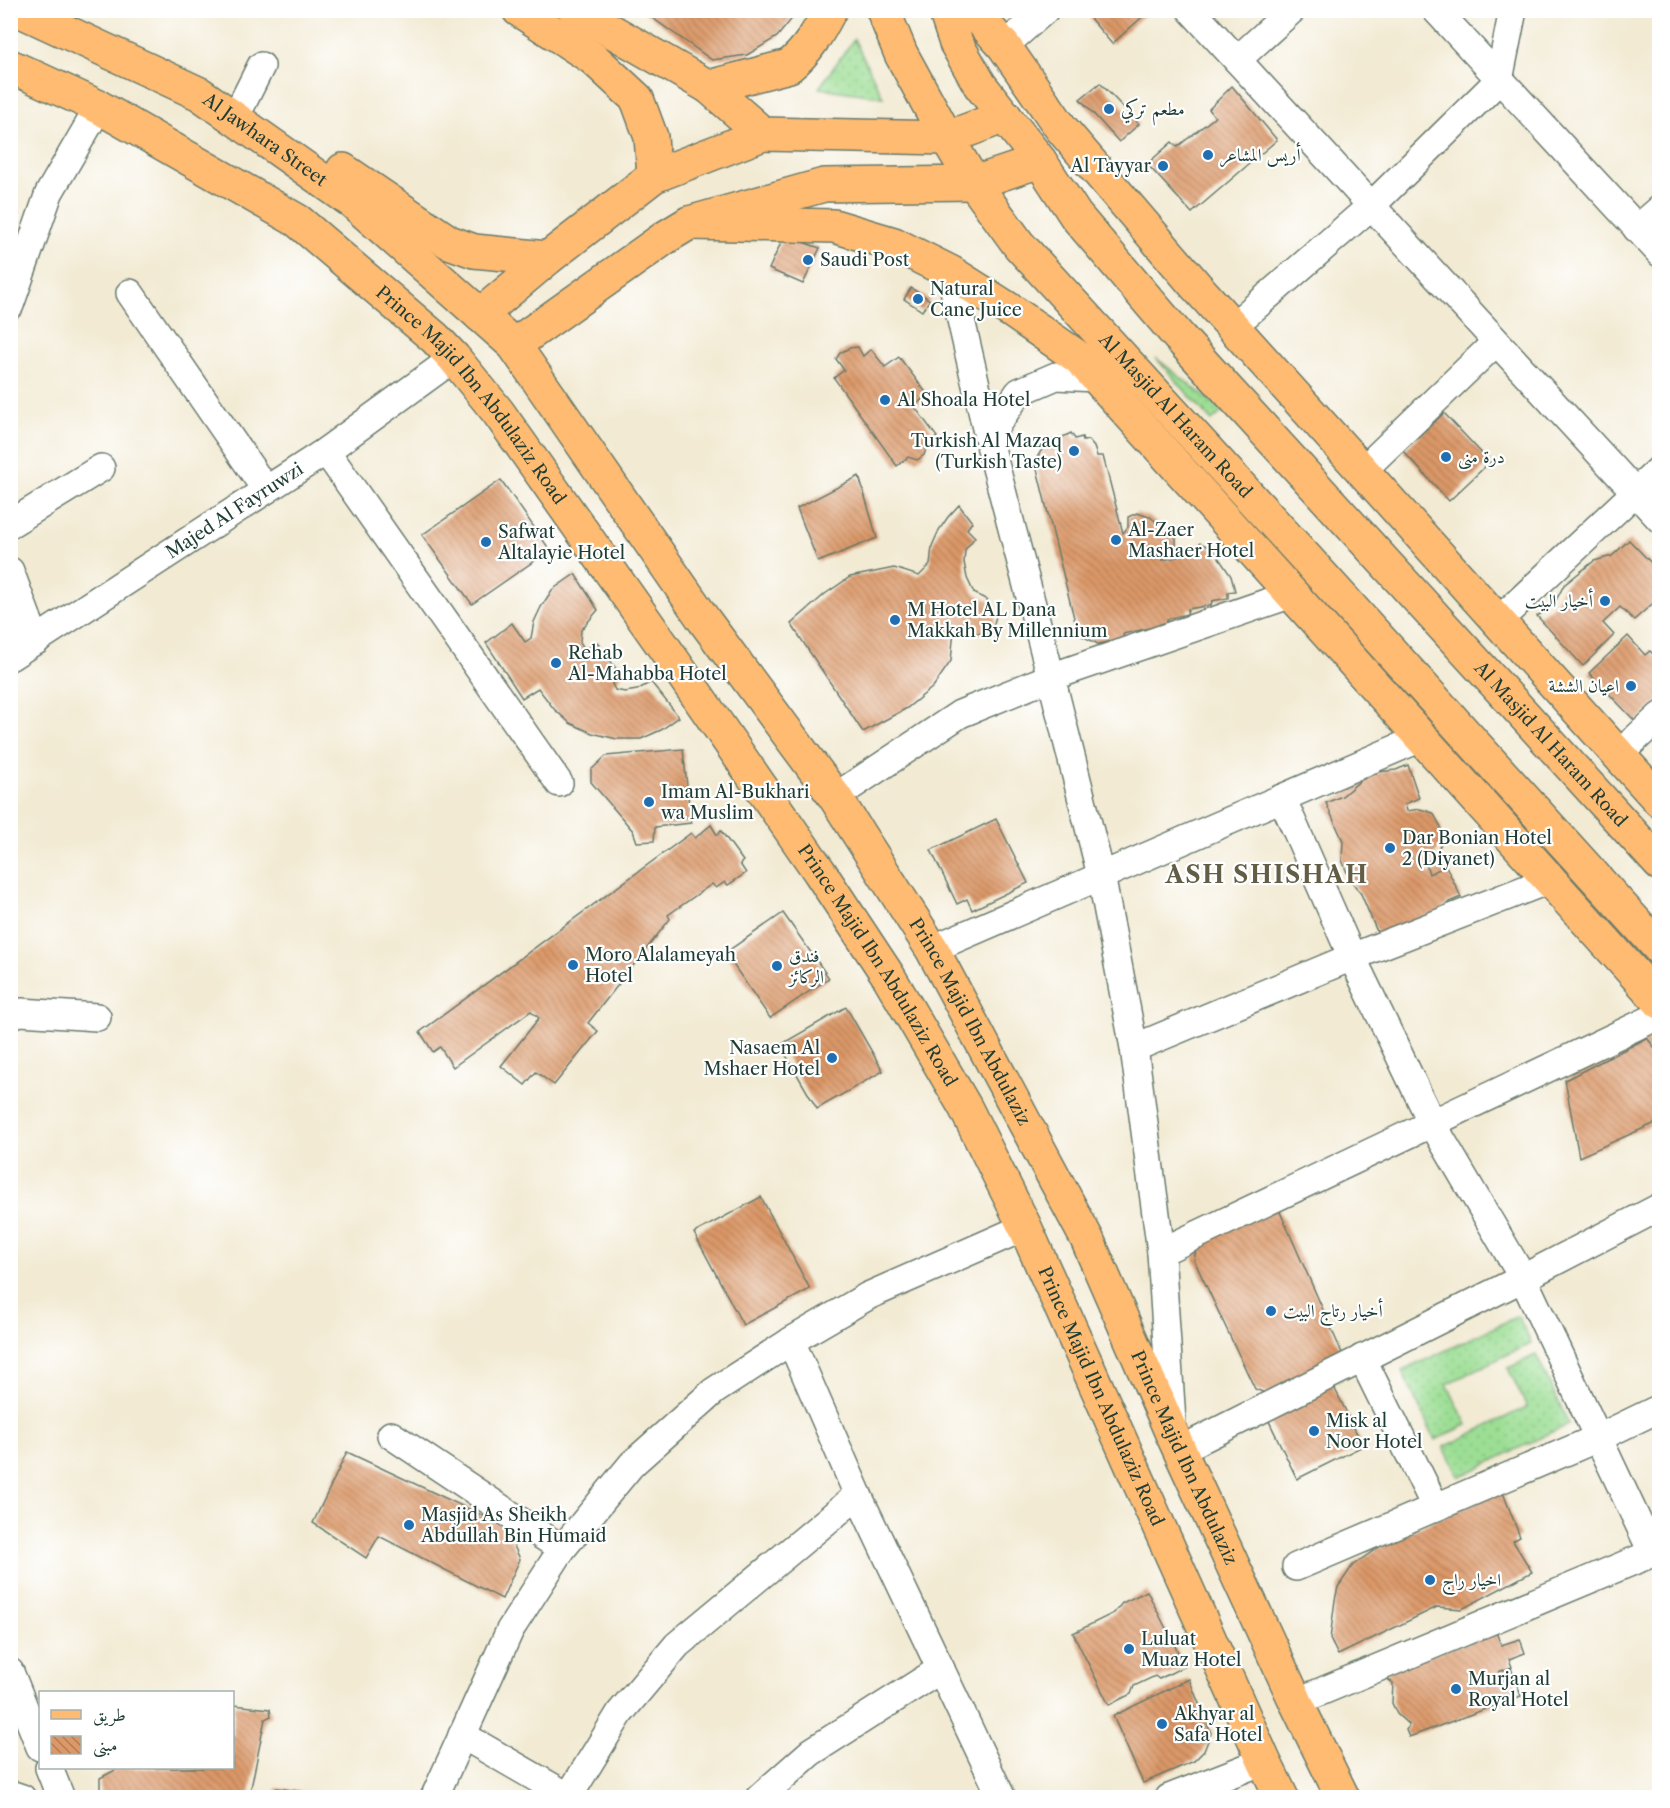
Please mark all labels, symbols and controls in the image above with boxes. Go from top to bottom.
street label: Al Jawhara Street [198,88,332,192]
place label: مطعم تركي [1121,97,1185,126]
marker: مطعم تركي [1102,102,1116,116]
place label: أريس المشاعر [1220,142,1301,168]
marker: أريس المشاعر [1201,148,1215,162]
place label: Al Tayyar [1070,155,1151,177]
marker: Al Tayyar [1156,159,1170,173]
place label: Saudi Post [820,249,910,271]
marker: Saudi Post [801,253,815,267]
place label: Natural Cane Juice [930,278,1022,321]
street label: Prince Majid Ibn Abdulaziz Road [371,281,571,509]
marker: Natural Cane Juice [911,292,925,306]
street label: Al Masjid Al Haram Road [1094,328,1257,503]
place label: Al Shoala Hotel [896,389,1030,411]
marker: Al Shoala Hotel [878,393,892,407]
place label: Turkish Al Mazaq (Turkish Taste) [911,430,1062,473]
marker: Turkish Al Mazaq (Turkish Taste) [1067,444,1081,458]
place label: درة منى [1458,446,1505,470]
marker: درة منى [1439,450,1453,464]
street label: Majed Al Fayruwzi [162,458,308,563]
place label: Al-Zaer Mashaer Hotel [1127,519,1254,562]
place label: Safwat Altalayie Hotel [497,521,625,564]
marker: Al-Zaer Mashaer Hotel [1109,533,1123,547]
marker: Safwat Altalayie Hotel [479,535,493,549]
place label: أخيار البيت [1525,588,1594,612]
marker: أخيار البيت [1598,594,1612,608]
place label: M Hotel AL Dana Makkah By Millennium [907,599,1108,642]
marker: M Hotel AL Dana Makkah By Millennium [888,613,902,627]
place label: Rehab Al-Mahabba Hotel [567,642,727,685]
marker: Rehab Al-Mahabba Hotel [549,656,563,670]
street label: Al Masjid Al Haram Road [1469,656,1632,831]
place label: اعيان الششة [1549,675,1619,697]
marker: اعيان الششة [1624,679,1638,693]
place label: Imam Al-Bukhari wa Muslim [660,781,810,824]
marker: Imam Al-Bukhari wa Muslim [642,795,656,809]
place label: Dar Bonian Hotel 2 (Diyanet) [1402,827,1552,870]
street label: Prince Majid Ibn Abdulaziz Road [793,840,962,1091]
marker: Dar Bonian Hotel 2 (Diyanet) [1383,841,1397,855]
district label: ASH SHISHAH [1164,860,1369,889]
street label: Prince Majid Ibn Abdulaziz [904,914,1035,1129]
place label: Moro Alalameyah Hotel [585,944,736,987]
place label: فندق الركائز [787,945,824,988]
marker: Moro Alalameyah Hotel [566,958,580,972]
marker: فندق الركائز [770,959,784,973]
place label: Nasaem Al Mshaer Hotel [703,1037,820,1080]
marker: Nasaem Al Mshaer Hotel [825,1051,839,1065]
street label: Prince Majid Ibn Abdulaziz Road [1033,1263,1168,1529]
place label: أخيار رتاج البيت [1283,1298,1383,1327]
marker: أخيار رتاج البيت [1264,1304,1278,1318]
street label: Prince Majid Ibn Abdulaziz [1126,1347,1242,1568]
place label: Misk al Noor Hotel [1326,1410,1422,1453]
marker: Misk al Noor Hotel [1307,1424,1321,1438]
place label: Masjid As Sheikh Abdullah Bin Humaid [420,1504,607,1547]
marker: Masjid As Sheikh Abdullah Bin Humaid [402,1518,416,1532]
place label: اخيار راج [1442,1569,1501,1596]
marker: اخيار راج [1423,1573,1437,1587]
place label: Luluat Muaz Hotel [1141,1628,1241,1671]
marker: Luluat Muaz Hotel [1122,1642,1136,1656]
place label: Murjan al Royal Hotel [1468,1668,1569,1711]
marker: Murjan al Royal Hotel [1449,1682,1463,1696]
legend [39,1691,234,1769]
place label: Akhyar al Safa Hotel [1173,1703,1263,1746]
text: طريق [93,1704,126,1727]
marker: Akhyar al Safa Hotel [1155,1717,1169,1731]
text: مبنى [93,1734,118,1758]

